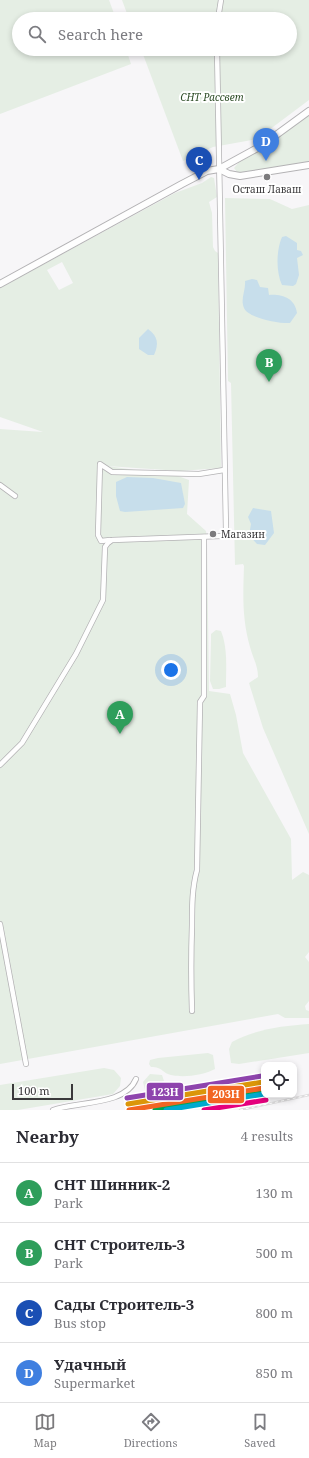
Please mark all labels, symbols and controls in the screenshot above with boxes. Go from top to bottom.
search box [12,12,297,56]
icon: search [26,23,48,45]
text: Search here [58,24,143,44]
park label: СНТ Рассвет [180,90,244,104]
pin: D [253,128,279,161]
pin: C [186,147,212,180]
marker: Осташ Лаваш [262,172,272,182]
place label: Осташ Лаваш [232,182,302,196]
pin: B [256,349,282,382]
place label: Магазин [221,527,265,541]
marker: Магазин [208,529,218,539]
your location [161,660,181,680]
pin: A [107,701,133,734]
map controls [261,1062,297,1098]
button: locate [261,1062,297,1098]
scale bar [12,1082,73,1101]
line badge: 123Н [146,1082,184,1101]
text: 100 m [18,1083,50,1098]
text: 123Н [151,1084,179,1099]
line badge: 203Н [207,1085,245,1104]
text: 203Н [212,1086,240,1101]
text: Nearby [16,1125,79,1148]
text: 4 results [241,1127,293,1145]
text: СНТ Шинник-2 [54,1174,170,1194]
text: A [24,1184,34,1202]
text: 130 m [256,1184,293,1202]
text: Park [54,1194,83,1212]
text: СНТ Строитель-3 [54,1234,185,1254]
text: B [25,1244,33,1262]
text: 500 m [256,1244,293,1262]
text: Park [54,1254,83,1272]
text: Сады Строитель-3 [54,1294,194,1314]
text: C [25,1304,33,1322]
text: 800 m [256,1304,293,1322]
text: Bus stop [54,1314,106,1332]
text: Удачный [54,1354,126,1374]
text: D [24,1364,34,1382]
text: 850 m [256,1364,293,1382]
text: Supermarket [54,1374,135,1392]
tab: Map [33,1411,57,1450]
tab: Directions [124,1411,177,1450]
tab: Saved [244,1411,276,1450]

